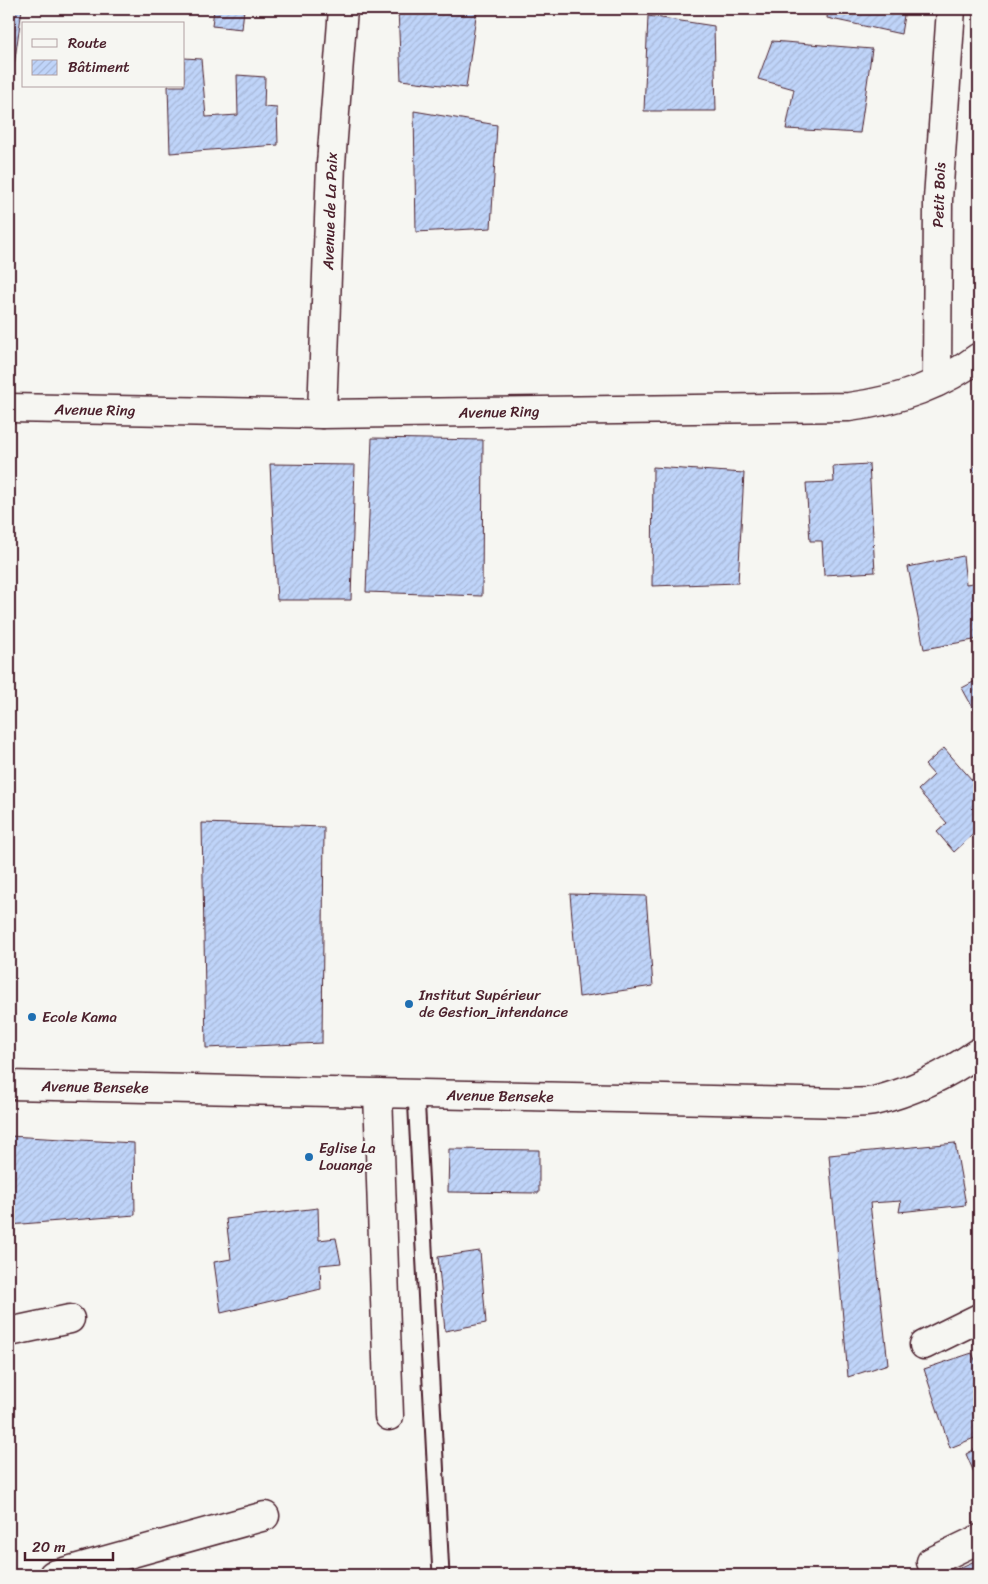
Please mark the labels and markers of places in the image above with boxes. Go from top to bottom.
place label: Institut Supérieur de Gestion_intendance [418,982,568,1025]
marker: Institut Supérieur de Gestion_intendance [403,998,415,1010]
place label: Ecole Kama [42,1004,117,1030]
marker: Ecole Kama [26,1011,38,1023]
place label: Eglise La Louange [319,1135,376,1178]
marker: Eglise La Louange [303,1151,315,1163]

